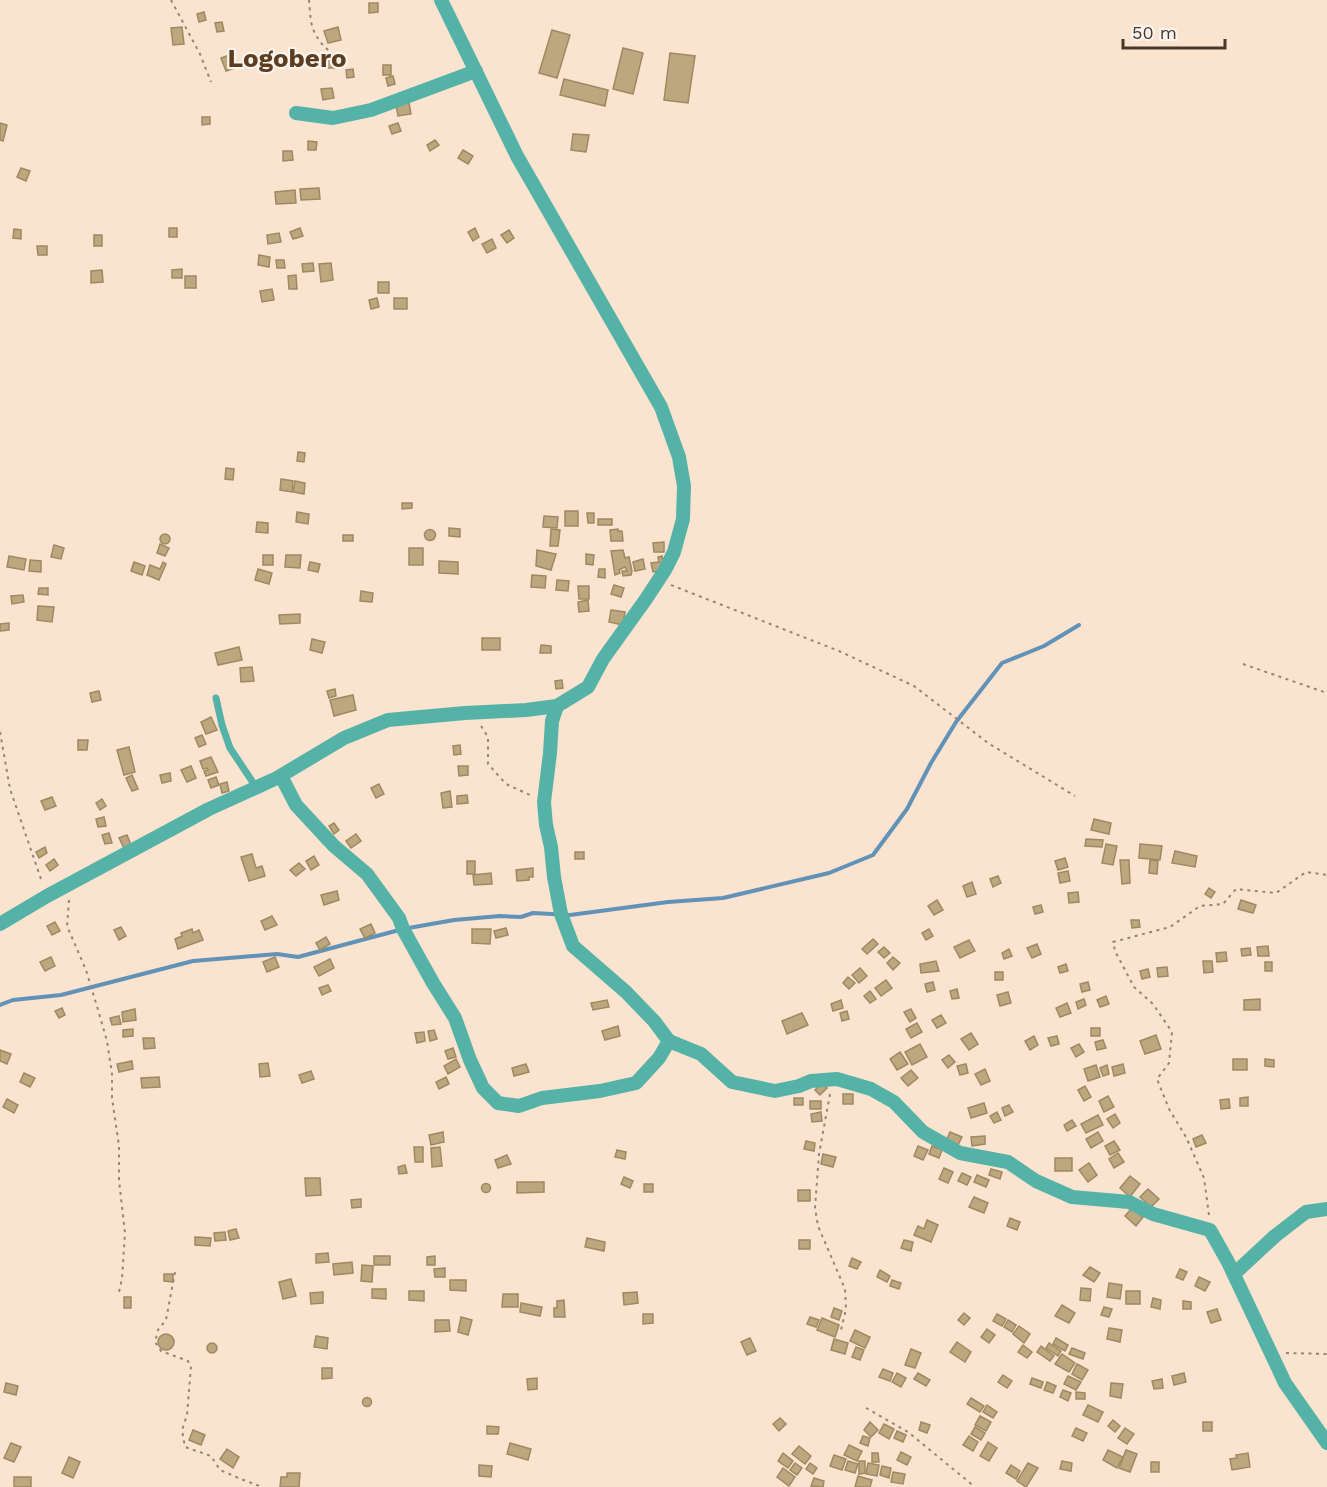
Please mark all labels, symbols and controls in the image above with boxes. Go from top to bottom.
scale bar [1123,12,1225,50]
text: 50 m [1132,22,1177,43]
district label: Logobero [228,43,346,73]

